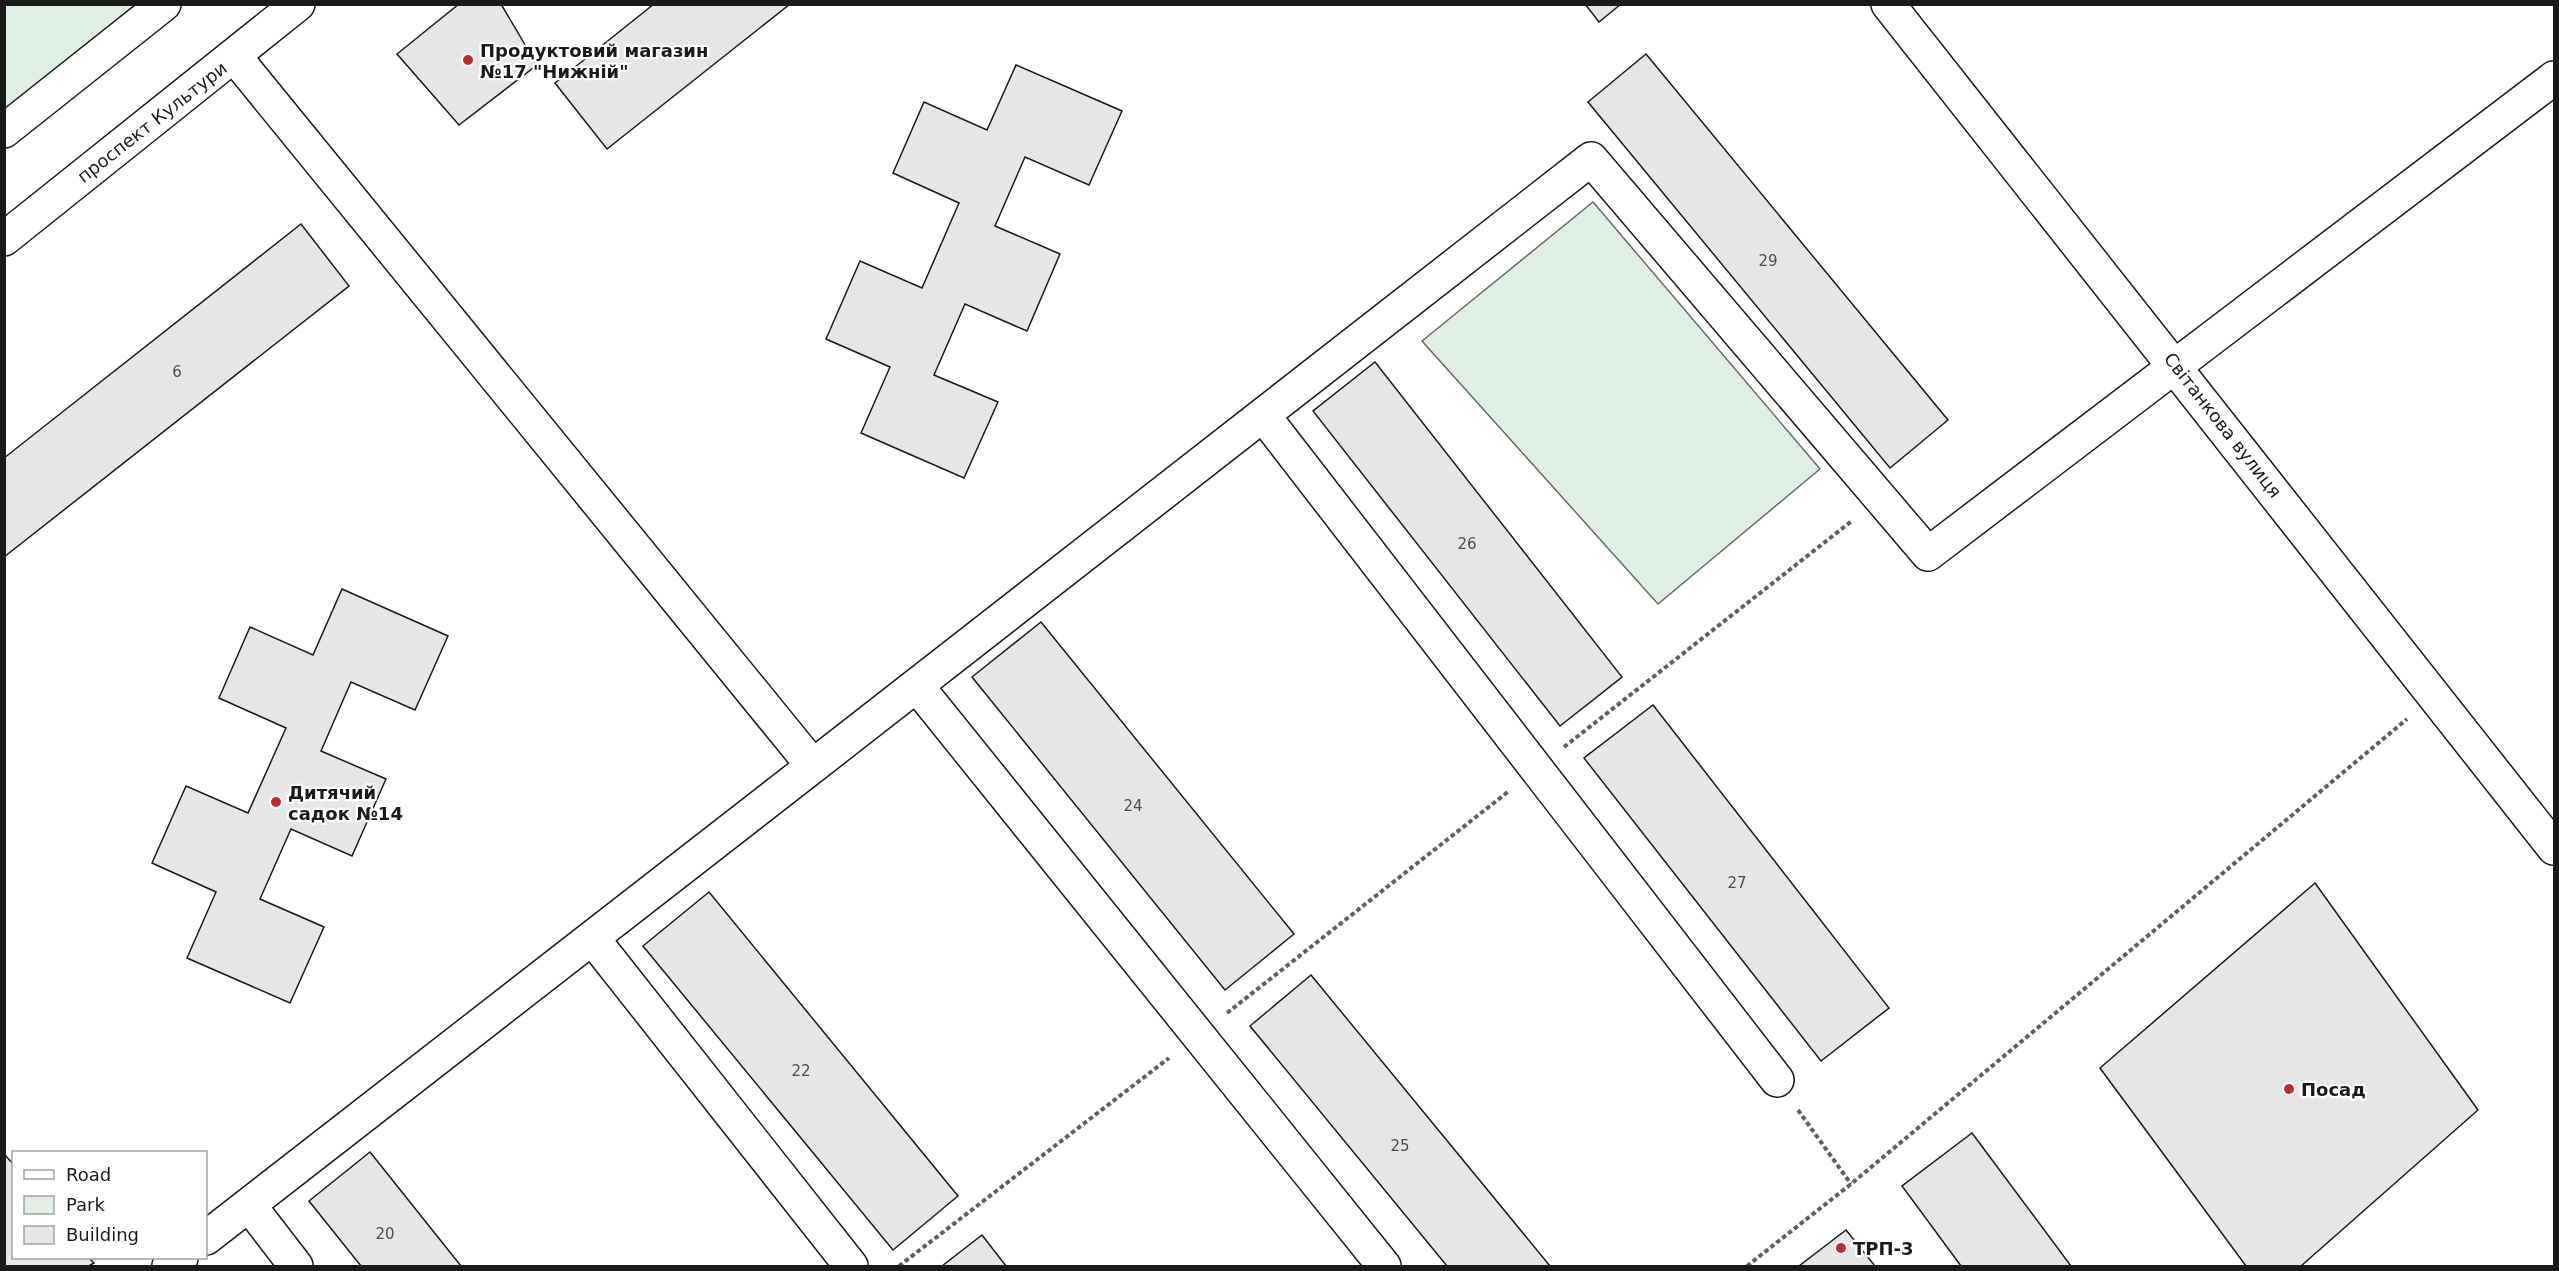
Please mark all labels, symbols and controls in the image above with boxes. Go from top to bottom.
place label: Продуктовий магазин №17 "Нижній" [480,40,708,82]
marker: Продуктовий магазин №17 "Нижній" [461,53,475,67]
street label: проспект Культури [73,57,231,187]
house number: 29 [1758,252,1778,270]
street label: Світанкова вулиця [2160,348,2286,502]
house number: 6 [172,363,182,381]
house number: 26 [1457,535,1477,553]
place label: Дитячий садок №14 [288,782,403,824]
marker: Дитячий садок №14 [269,795,283,809]
house number: 24 [1123,797,1143,815]
house number: 27 [1727,874,1747,892]
house number: 22 [791,1062,811,1080]
place label: Посад [2301,1079,2366,1100]
marker: Посад [2282,1082,2296,1096]
house number: 25 [1390,1137,1410,1155]
legend [12,1151,207,1259]
text: Road [66,1164,111,1185]
text: Park [66,1194,105,1215]
text: Building [66,1224,139,1245]
house number: 20 [375,1225,395,1243]
place label: ТРП-3 [1853,1238,1914,1259]
marker: ТРП-3 [1834,1241,1848,1255]

